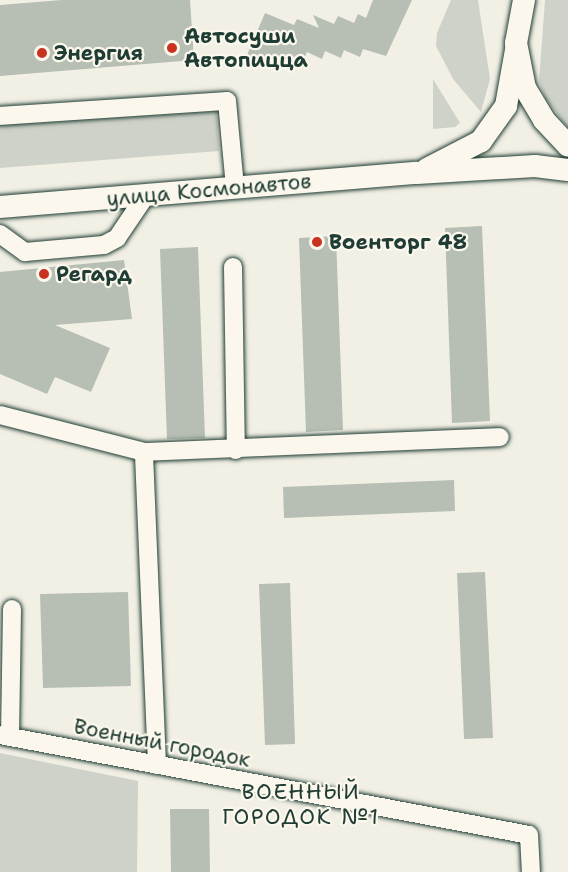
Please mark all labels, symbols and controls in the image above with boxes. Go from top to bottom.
place label: Автосуши Автопицца [184,23,308,73]
place label: Энергия [54,40,143,66]
marker: Автосуши Автопицца [165,41,179,55]
marker: Энергия [35,46,49,60]
street label: улица Космонавтов [106,168,312,212]
place label: Военторг 48 [329,229,467,255]
marker: Военторг 48 [310,235,324,249]
place label: Регард [56,261,132,287]
marker: Регард [37,267,51,281]
street label: Военный городок [72,714,252,772]
district label: ВОЕННЫЙ ГОРОДОК №1 [222,778,380,830]

